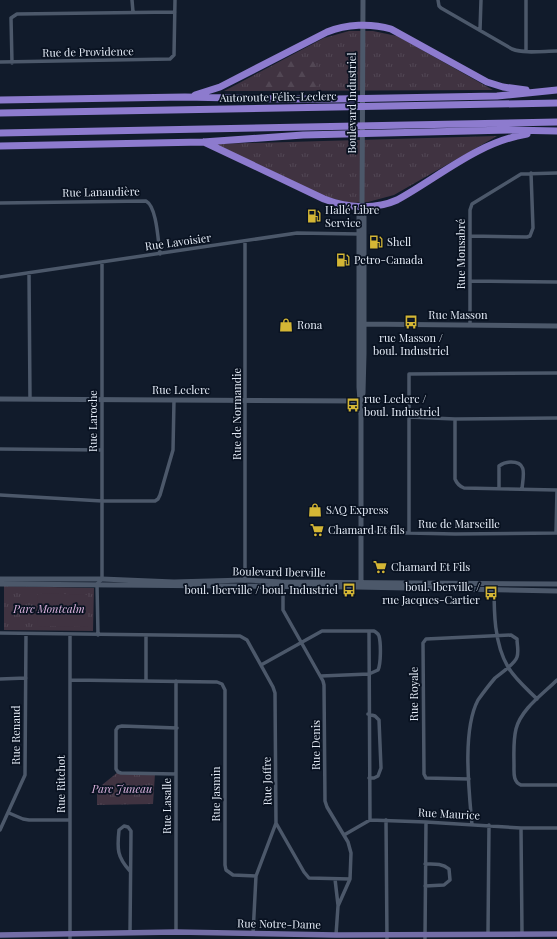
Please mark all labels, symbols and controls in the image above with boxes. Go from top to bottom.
street label: Rue de Providence [42,43,134,60]
street label: Boulevard Industriel [344,52,359,154]
street label: Autoroute Félix-Leclerc [218,88,337,105]
street label: Rue Lanaudière [62,183,140,200]
place label: Hallé Libre Service [325,202,380,230]
fuel station icon: Hallé Libre Service [306,208,322,224]
street label: Rue Monsabré [453,218,468,289]
street label: Rue Lavoisier [144,229,212,254]
fuel station icon: Shell [368,234,384,250]
place label: Shell [387,234,411,249]
fuel station icon: Petro-Canada [335,252,351,268]
place label: Petro-Canada [354,252,423,267]
street label: Rue Masson [428,307,488,322]
bus stop icon: rue Masson / boul. Industriel [403,314,419,330]
shop icon: Rona [278,317,294,333]
place label: Rona [297,317,323,332]
place label: rue Masson / boul. Industriel [373,330,449,358]
street label: Rue de Normandie [229,368,244,460]
street label: Rue Leclerc [152,382,210,397]
street label: Rue Laroche [85,390,100,452]
place label: rue Leclerc / boul. Industriel [364,391,440,419]
bus stop icon: rue Leclerc / boul. Industriel [345,397,361,413]
shop icon: SAQ Express [307,502,323,518]
place label: SAQ Express [326,502,389,517]
street label: Rue de Marseille [418,516,500,531]
supermarket icon: Chamard Et fils [309,522,325,538]
place label: Chamard Et fils [328,522,405,537]
supermarket icon: Chamard Et Fils [372,559,388,575]
place label: Chamard Et Fils [391,559,470,574]
street label: Boulevard Iberville [232,563,326,580]
place label: boul. Iberville / rue Jacques-Cartier [382,579,480,607]
place label: boul. Iberville / boul. Industriel [184,582,338,597]
bus stop icon: boul. Iberville / boul. Industriel [341,582,357,598]
bus stop icon: boul. Iberville / rue Jacques-Cartier [483,585,499,601]
park label: Parc Montcalm [12,601,85,616]
street label: Rue Royale [406,666,421,721]
street label: Rue Renaud [8,705,23,765]
street label: Rue Denis [308,720,323,770]
street label: Rue Ritchot [53,755,68,813]
street label: Rue Joffre [259,756,274,805]
street label: Rue Jasmin [208,766,223,822]
street label: Rue Lasalle [159,778,174,834]
park label: Parc Juneau [91,781,152,796]
street label: Rue Maurice [418,804,481,823]
street label: Rue Notre-Dame [237,915,321,932]

